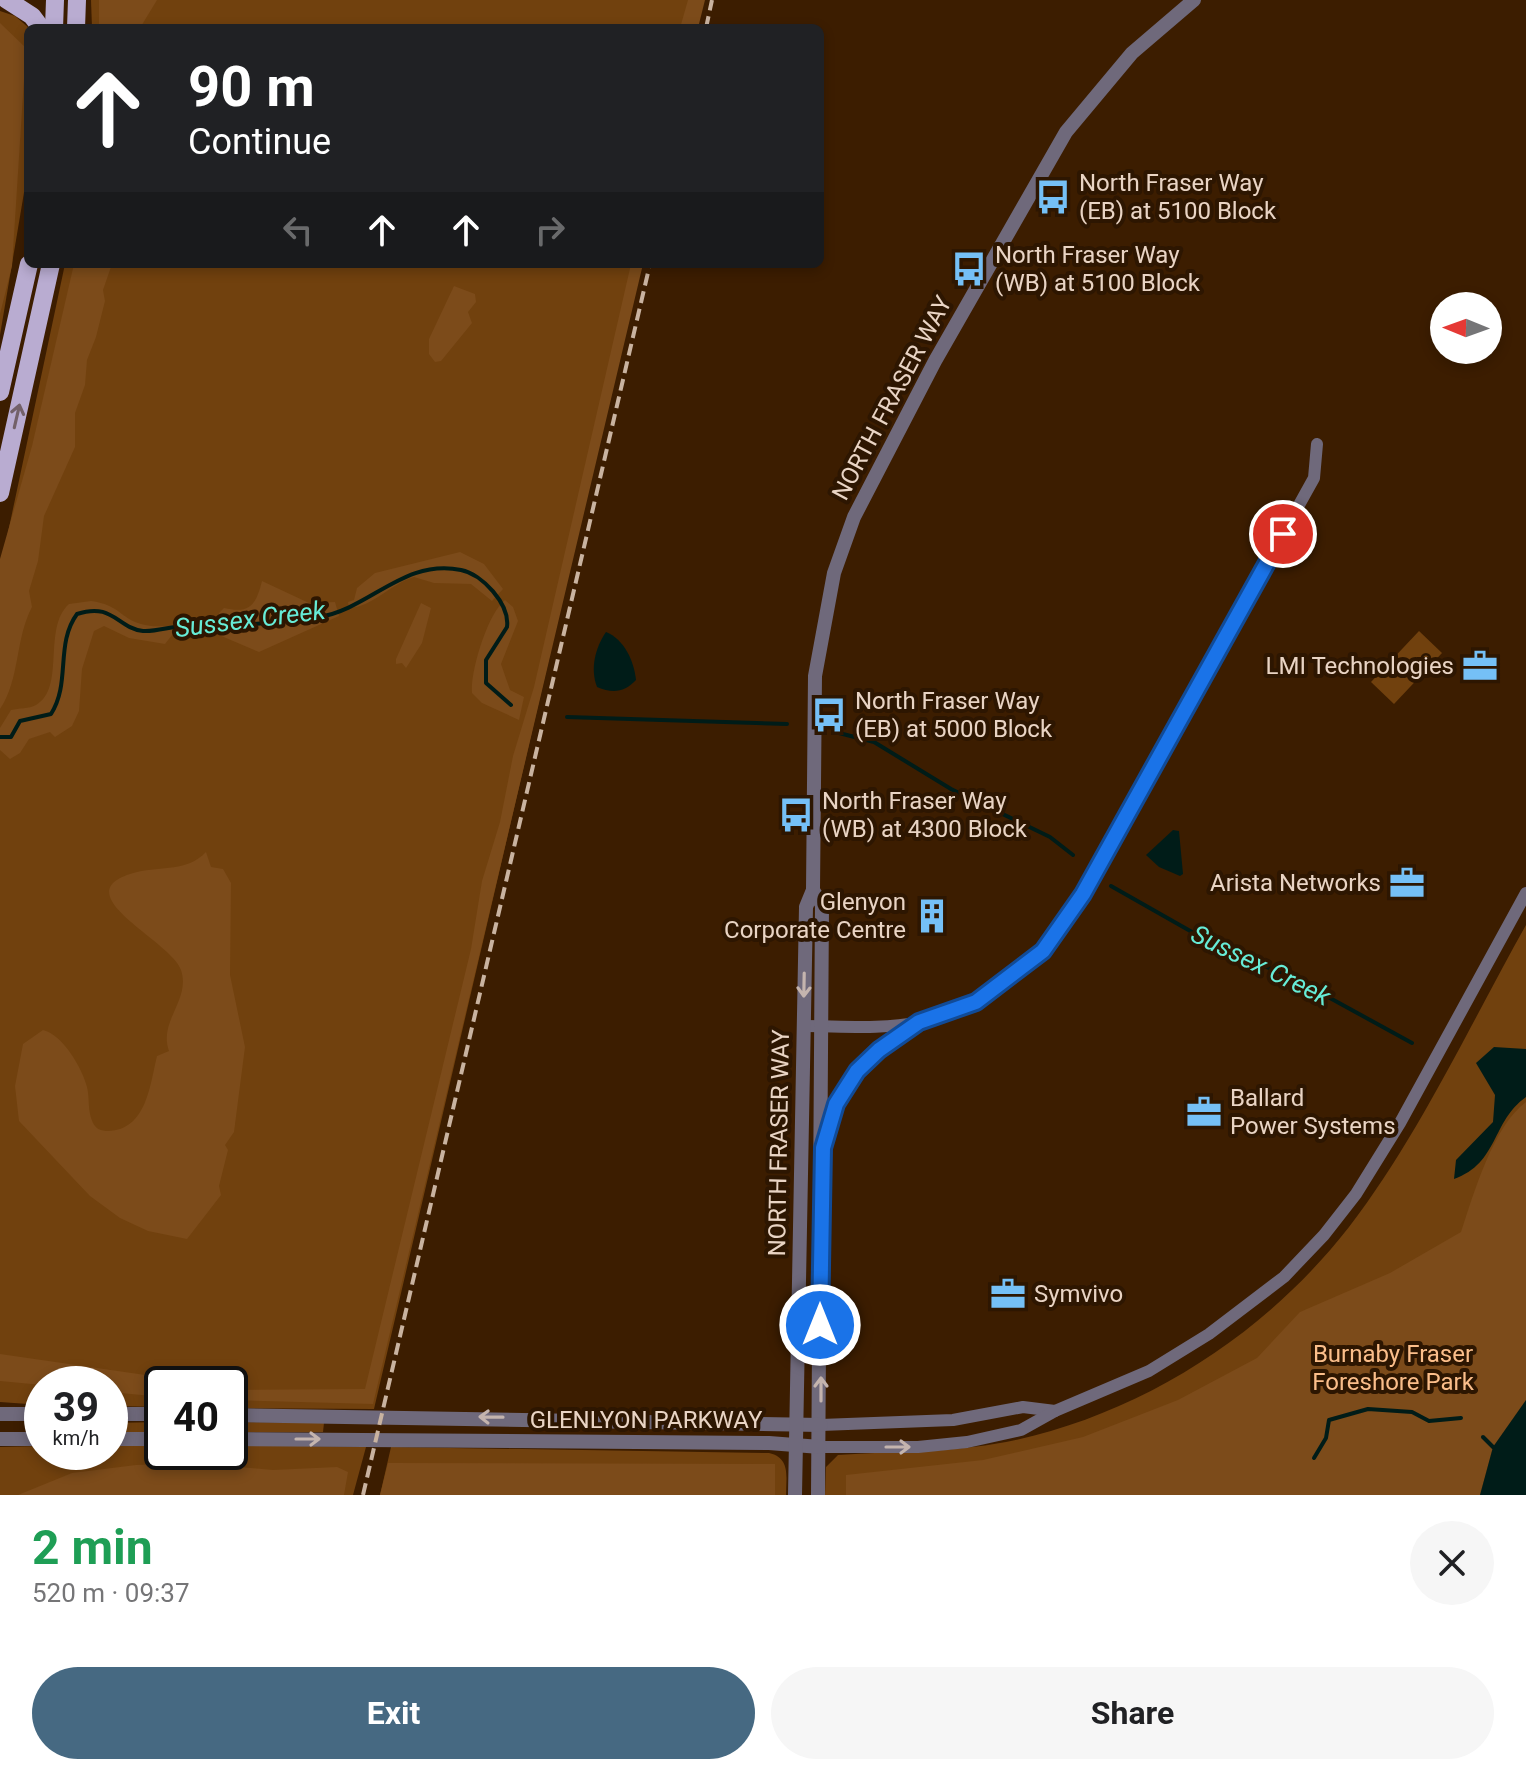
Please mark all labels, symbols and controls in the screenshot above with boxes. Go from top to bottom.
text: 90 m [188,54,315,120]
icon: ahead [56,56,160,160]
text: Continue [188,121,331,163]
place label: North Fraser Way (EB) at 5100 Block [1079,169,1277,225]
bus stop icon: North Fraser Way (EB) at 5100 Block [1034,178,1072,216]
icon: left [276,208,320,252]
icon: ahead [360,208,404,252]
icon: ahead [444,208,488,252]
icon: right [528,208,572,252]
place label: North Fraser Way (WB) at 5100 Block [995,241,1201,297]
bus stop icon: North Fraser Way (WB) at 5100 Block [950,250,988,288]
street label: NORTH FRASER WAY [826,291,958,505]
north arrow [1430,292,1502,364]
map controls [1430,292,1502,364]
one-way arrow [11,404,26,430]
pin [1249,500,1317,568]
icon: arrive [1261,512,1305,556]
water label: Sussex Creek [173,595,328,643]
office icon: LMI Technologies [1461,647,1499,685]
place label: LMI Technologies [1266,652,1454,680]
place label: North Fraser Way (EB) at 5000 Block [855,687,1053,743]
bus stop icon: North Fraser Way (EB) at 5000 Block [810,696,848,734]
place label: North Fraser Way (WB) at 4300 Block [822,787,1028,843]
bus stop icon: North Fraser Way (WB) at 4300 Block [777,796,815,834]
office icon: Arista Networks [1388,864,1426,902]
place label: Arista Networks [1210,869,1381,897]
place label: Glenyon Corporate Centre [724,888,906,944]
building icon: Glenyon Corporate Centre [913,897,951,935]
water label: Sussex Creek [1186,918,1337,1012]
one-way arrow [796,971,812,998]
street label: NORTH FRASER WAY [763,1029,795,1257]
place label: Ballard Power Systems [1230,1084,1396,1140]
office icon: Ballard Power Systems [1185,1093,1223,1131]
office icon: Symvivo [989,1275,1027,1313]
place label: Symvivo [1034,1280,1123,1308]
position arrow [778,1283,862,1367]
park label: Burnaby Fraser Foreshore Park [1312,1340,1475,1396]
speed limit sign: 40 [144,1366,248,1470]
one-way arrow [813,1376,829,1403]
text: 39 [53,1384,99,1431]
street label: GLENLYON PARKWAY [530,1406,763,1434]
one-way arrow [478,1409,505,1425]
text: km/h [53,1426,99,1450]
one-way arrow [294,1431,321,1447]
one-way arrow [884,1439,911,1455]
text: 2 min [32,1519,153,1576]
button: close [1410,1521,1494,1605]
text: 520 m · 09:37 [32,1578,190,1608]
button: Exit [32,1667,755,1759]
button: Share [771,1667,1494,1759]

